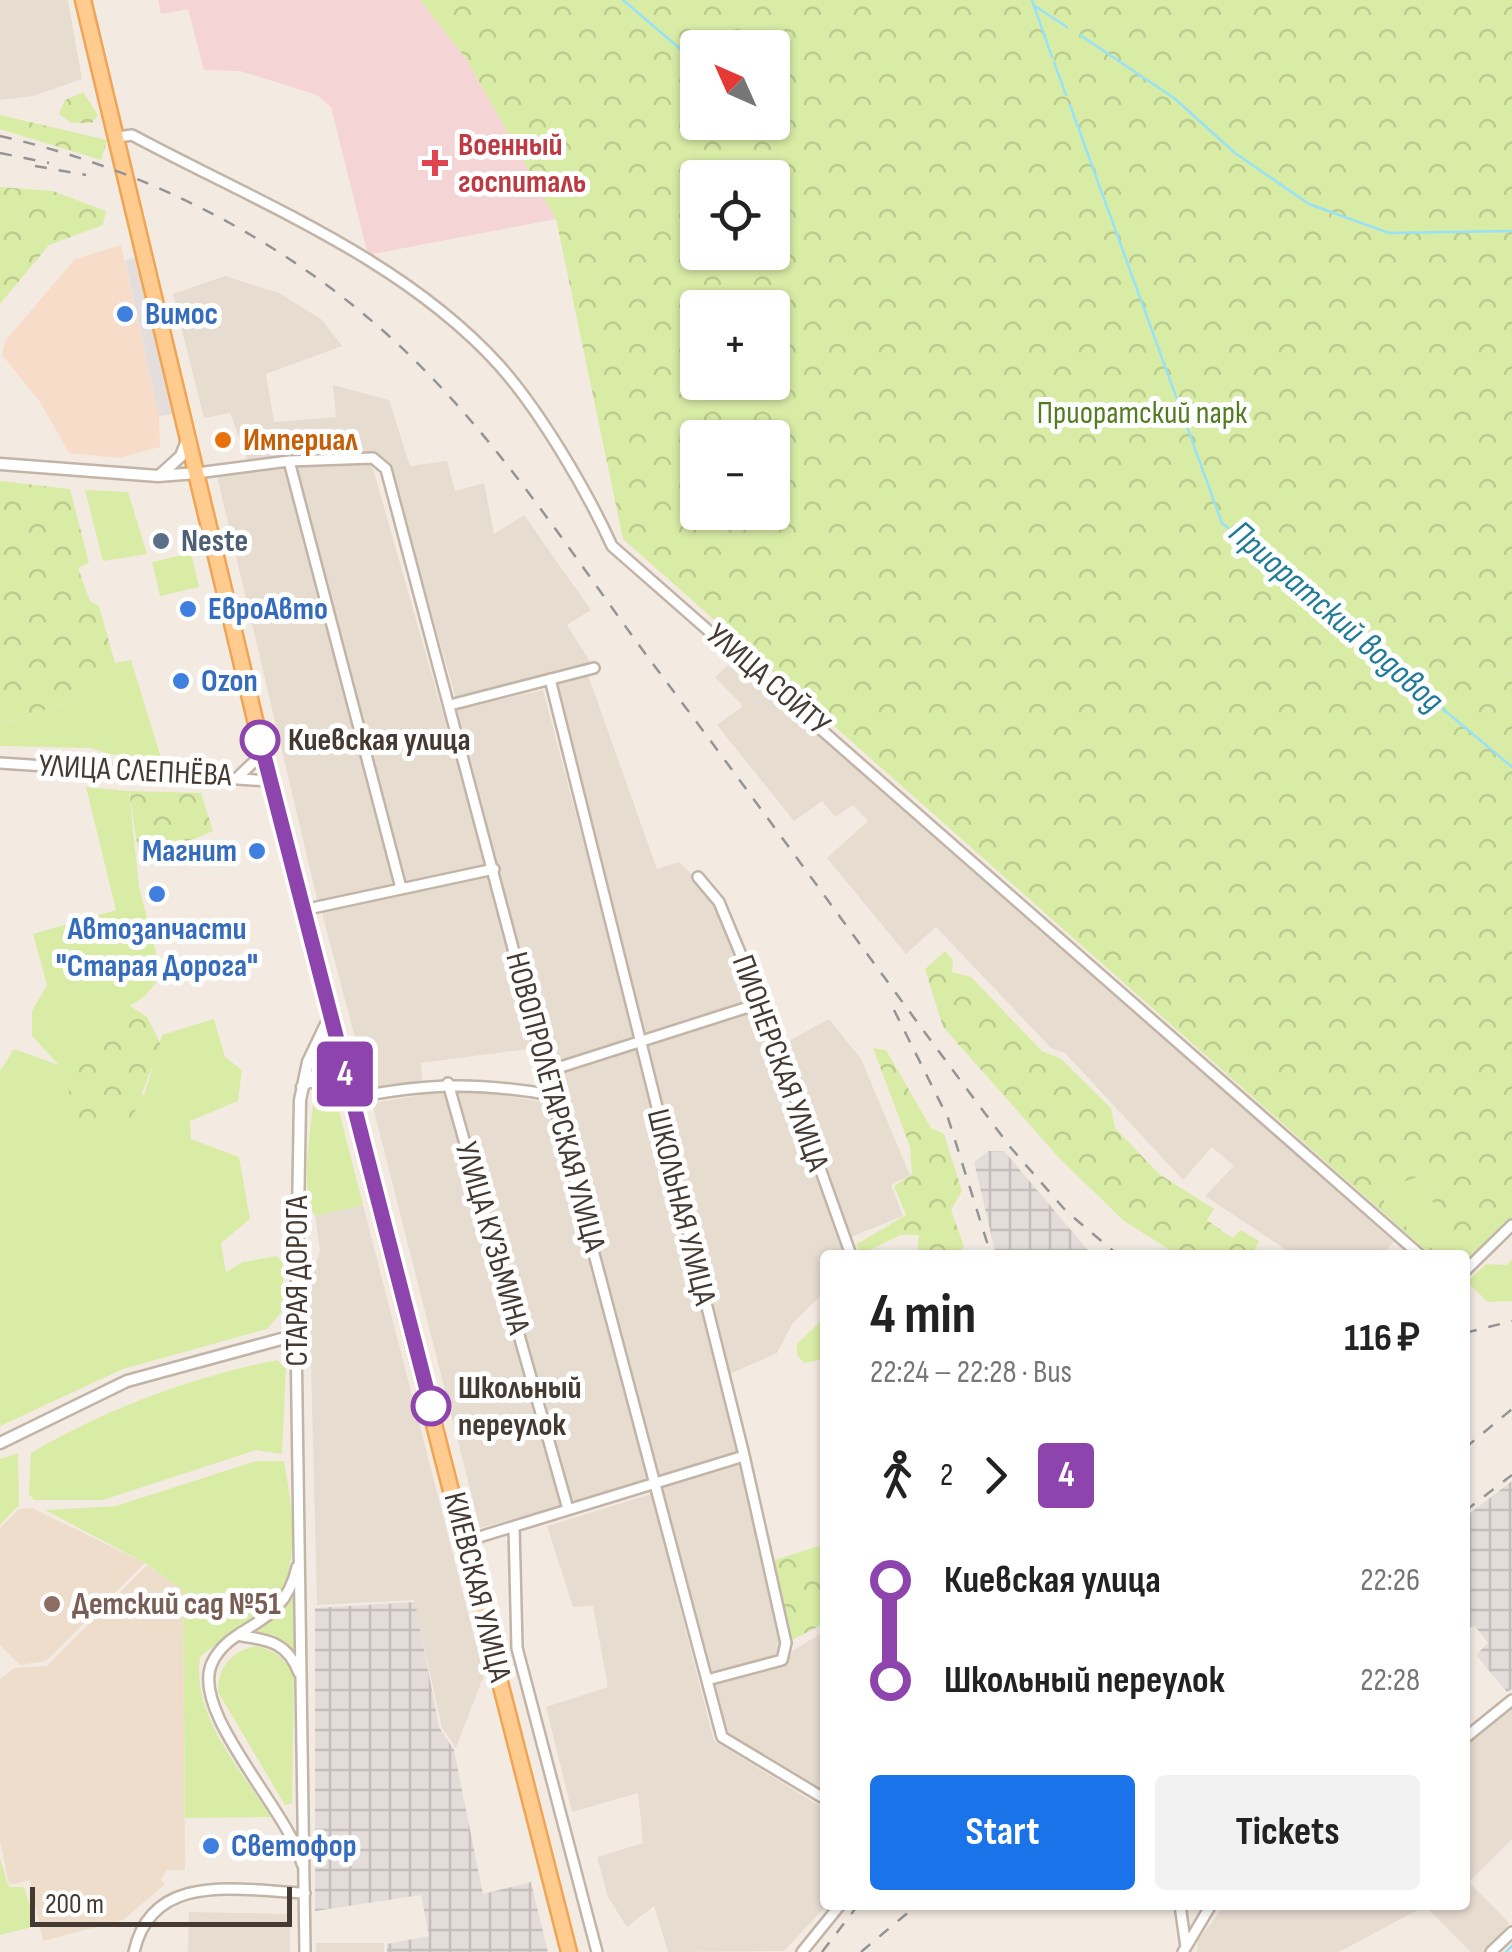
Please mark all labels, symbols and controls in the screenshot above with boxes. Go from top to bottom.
north arrow [680,30,790,140]
map controls [680,30,790,530]
place label: Военный госпиталь [458,126,586,202]
marker: Военный госпиталь [422,150,448,176]
button: locate [680,160,790,270]
button: + [680,290,790,400]
place label: Вимос [145,295,218,334]
marker: Вимос [114,303,136,325]
park label: Приоратский парк [1037,394,1248,433]
button: − [680,420,790,530]
place label: Империал [243,421,358,460]
marker: Империал [212,429,234,451]
water label: Приоратский водовод [1220,512,1452,722]
place label: Neste [181,522,248,561]
marker: Neste [150,530,172,552]
place label: ЕвроАвто [208,590,328,629]
marker: ЕвроАвто [177,598,199,620]
street label: УЛИЦА СОЙТУ [698,616,838,745]
place label: Ozon [201,662,258,701]
marker: Ozon [170,670,192,692]
marker: Киевская улица [241,721,279,759]
place label: Киевская улица [288,721,471,760]
street label: УЛИЦА СЛЕПНЁВА [38,746,233,796]
place label: Магнит [142,832,237,871]
marker: Магнит [246,840,268,862]
marker: Автозапчасти "Старая Дорога" [146,883,168,905]
place label: Автозапчасти "Старая Дорога" [56,910,258,986]
street label: НОВОПРОЛЕТАРСКАЯ УЛИЦА [496,948,614,1256]
street label: ПИОНЕРСКАЯ УЛИЦА [723,950,837,1177]
line badge: 4 [312,1042,378,1106]
text: 4 [337,1053,353,1096]
street label: ШКОЛЬНАЯ УЛИЦА [638,1105,724,1309]
street label: УЛИЦА КУЗЬМИНА [446,1137,538,1339]
street label: СТАРАЯ ДОРОГА [278,1195,317,1367]
text: 4 min [870,1282,976,1349]
text: 116 ₽ [1344,1316,1420,1361]
text: 22:24 – 22:28 · Bus [870,1353,1072,1392]
place label: Школьный переулок [458,1369,581,1445]
marker: Школьный переулок [412,1387,450,1425]
icon: walk [870,1448,925,1503]
icon: forward [968,1448,1023,1503]
text: 4 [1058,1454,1074,1497]
text: 2 [940,1456,953,1495]
street label: КИЕВСКАЯ УЛИЦА [435,1488,519,1686]
text: Киевская улица [944,1558,1161,1603]
text: 22:26 [1360,1561,1420,1600]
place label: Детский сад №51 [72,1585,281,1624]
marker: Детский сад №51 [41,1593,63,1615]
text: Школьный переулок [944,1658,1225,1703]
text: 22:28 [1360,1661,1420,1700]
button: Start [870,1775,1135,1890]
button: Tickets [1155,1775,1420,1890]
place label: Светофор [231,1827,357,1866]
marker: Светофор [200,1835,222,1857]
scale bar [30,1882,292,1926]
text: 200 m [45,1888,104,1921]

